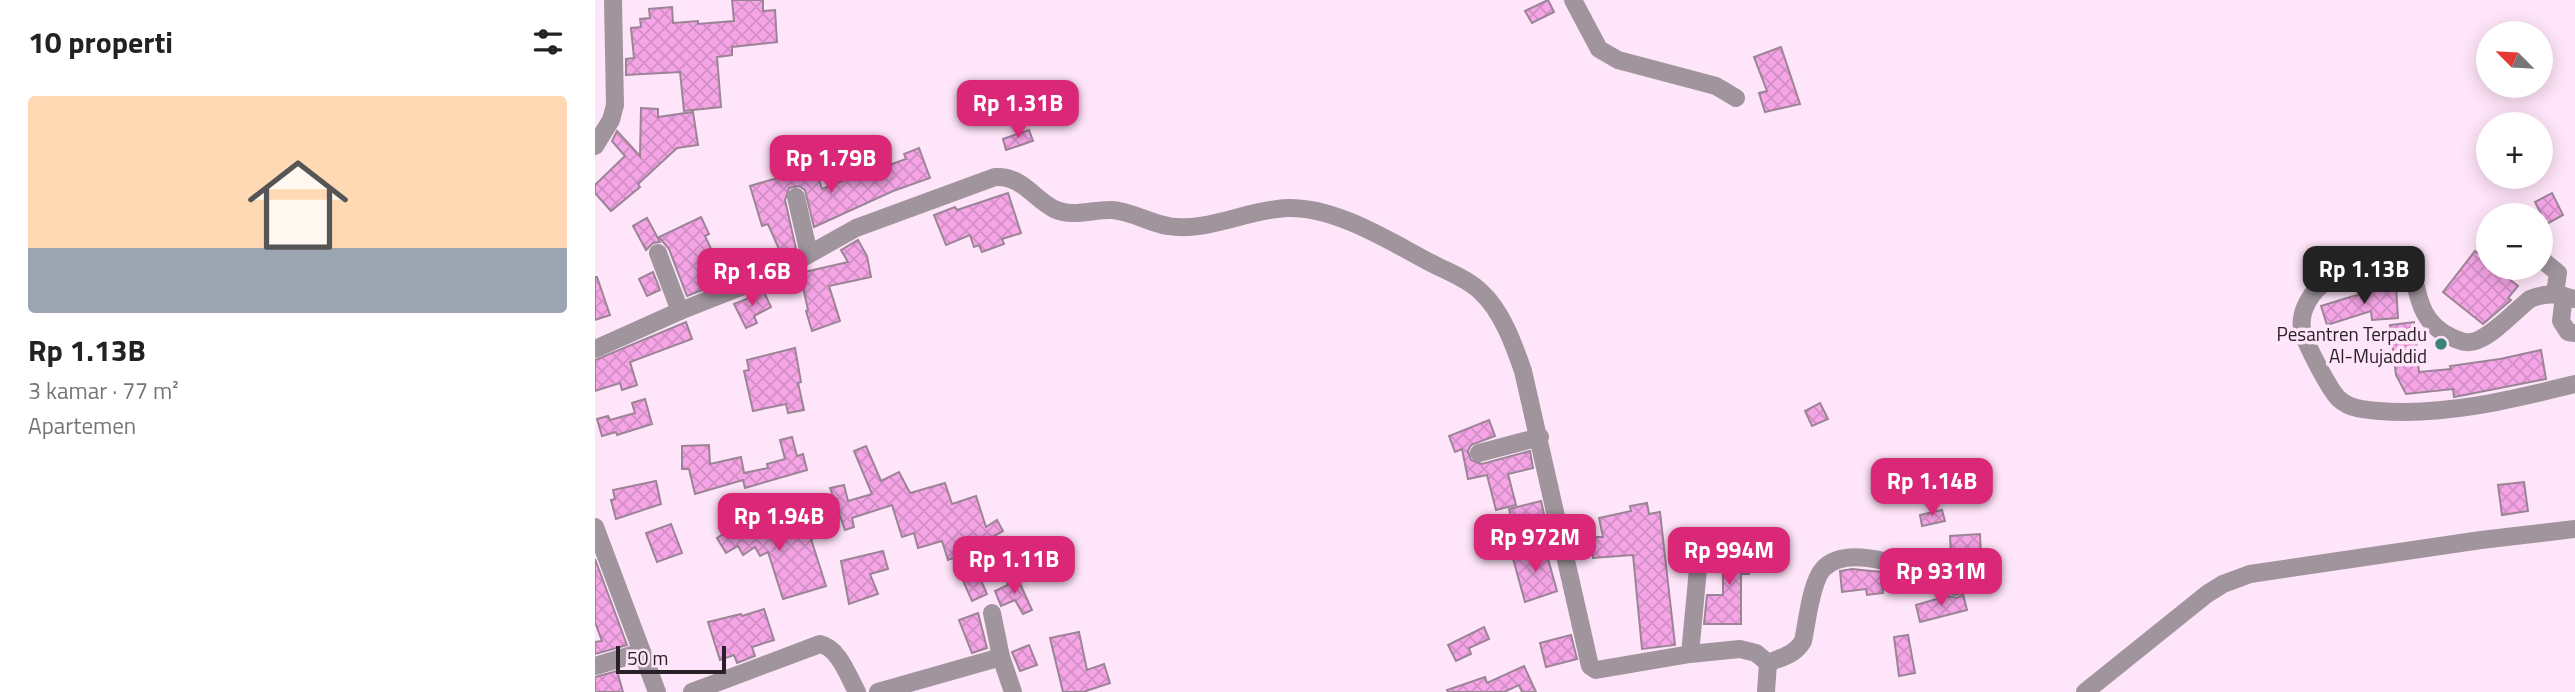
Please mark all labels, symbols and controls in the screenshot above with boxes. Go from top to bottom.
text: 10 properti [28,19,173,65]
north arrow [2476,21,2553,98]
map controls [2476,21,2553,280]
icon: filters [529,23,567,61]
pin: Rp 1.31B [946,80,1090,140]
text: Rp 1.31B [973,85,1063,120]
button: + [2476,112,2553,189]
pin: Rp 1.79B [759,136,903,195]
text: Rp 1.79B [786,140,876,175]
icon: home [235,142,361,268]
button: − [2476,203,2553,280]
pin: Rp 1.13B [2292,246,2436,306]
pin: Rp 1.6B [687,248,817,308]
text: Rp 1.13B [2319,251,2409,286]
text: Rp 1.6B [713,253,791,288]
place label: Pesantren Terpadu Al-Mujaddid [2277,319,2427,370]
text: Rp 1.13B [28,327,146,373]
marker: Pesantren Terpadu Al-Mujaddid [2433,336,2449,352]
text: 3 kamar · 77 m² [28,373,179,408]
text: Apartemen [28,408,136,443]
pin: Rp 1.14B [1860,458,2004,518]
text: Rp 1.14B [1887,463,1977,498]
pin: Rp 1.94B [707,494,851,553]
text: Rp 1.94B [734,498,824,533]
pin: Rp 972M [1470,514,1600,574]
text: Rp 972M [1490,519,1580,554]
pin: Rp 994M [1664,528,1794,587]
text: Rp 994M [1684,532,1774,567]
pin: Rp 1.11B [942,536,1086,596]
text: Rp 1.11B [969,541,1059,576]
pin: Rp 931M [1876,548,2006,608]
text: Rp 931M [1896,553,1986,588]
scale bar [616,643,726,675]
text: 50 m [627,643,668,672]

